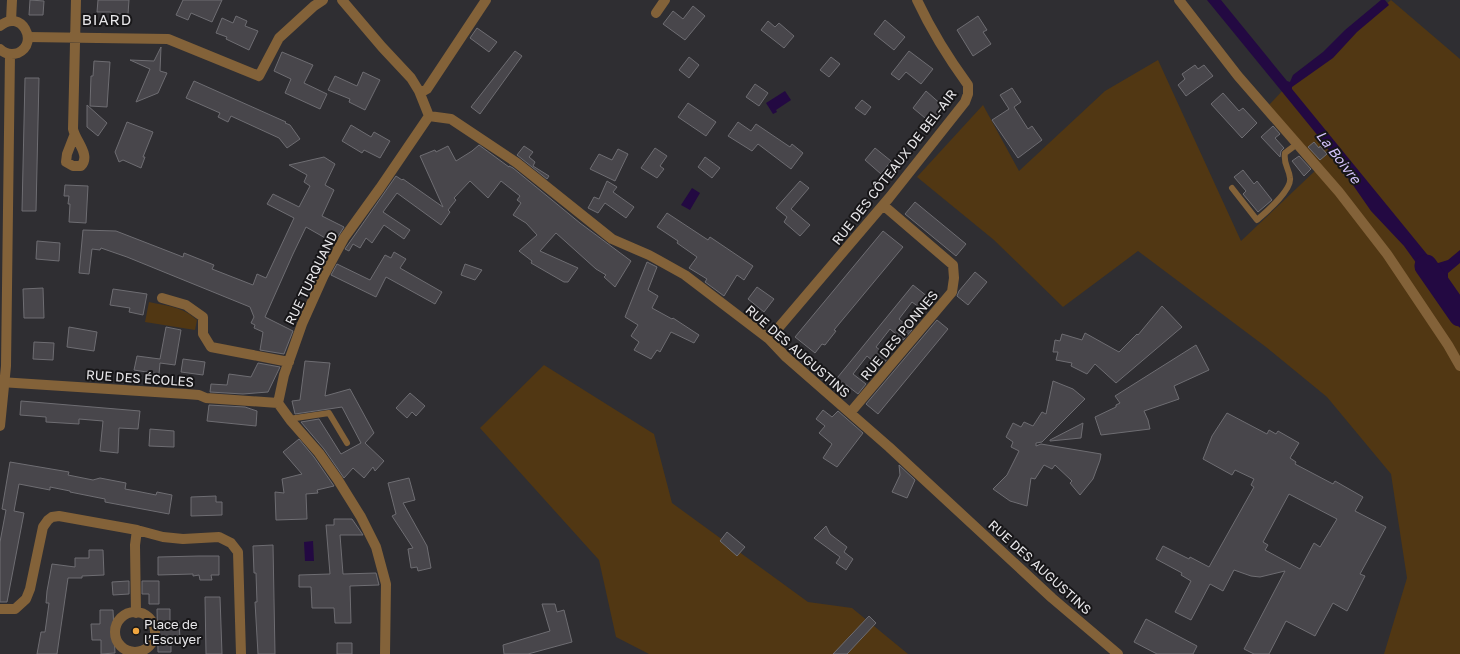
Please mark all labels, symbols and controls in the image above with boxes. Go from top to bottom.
district label: BIARD [82,10,132,28]
street label: RUE DES CÔTEAUX DE BEL-AIR [828,86,960,248]
water label: La Boivre [1313,127,1365,187]
street label: RUE TURQUAND [281,229,341,327]
street label: RUE DES PONNES [857,287,941,383]
street label: RUE DES AUGUSTINS [743,301,853,401]
street label: RUE DES ÉCOLES [86,366,194,390]
street label: RUE DES AUGUSTINS [985,517,1095,617]
place label: Place de l’Escuyer [144,616,201,647]
marker: Place de l’Escuyer [131,626,141,636]

